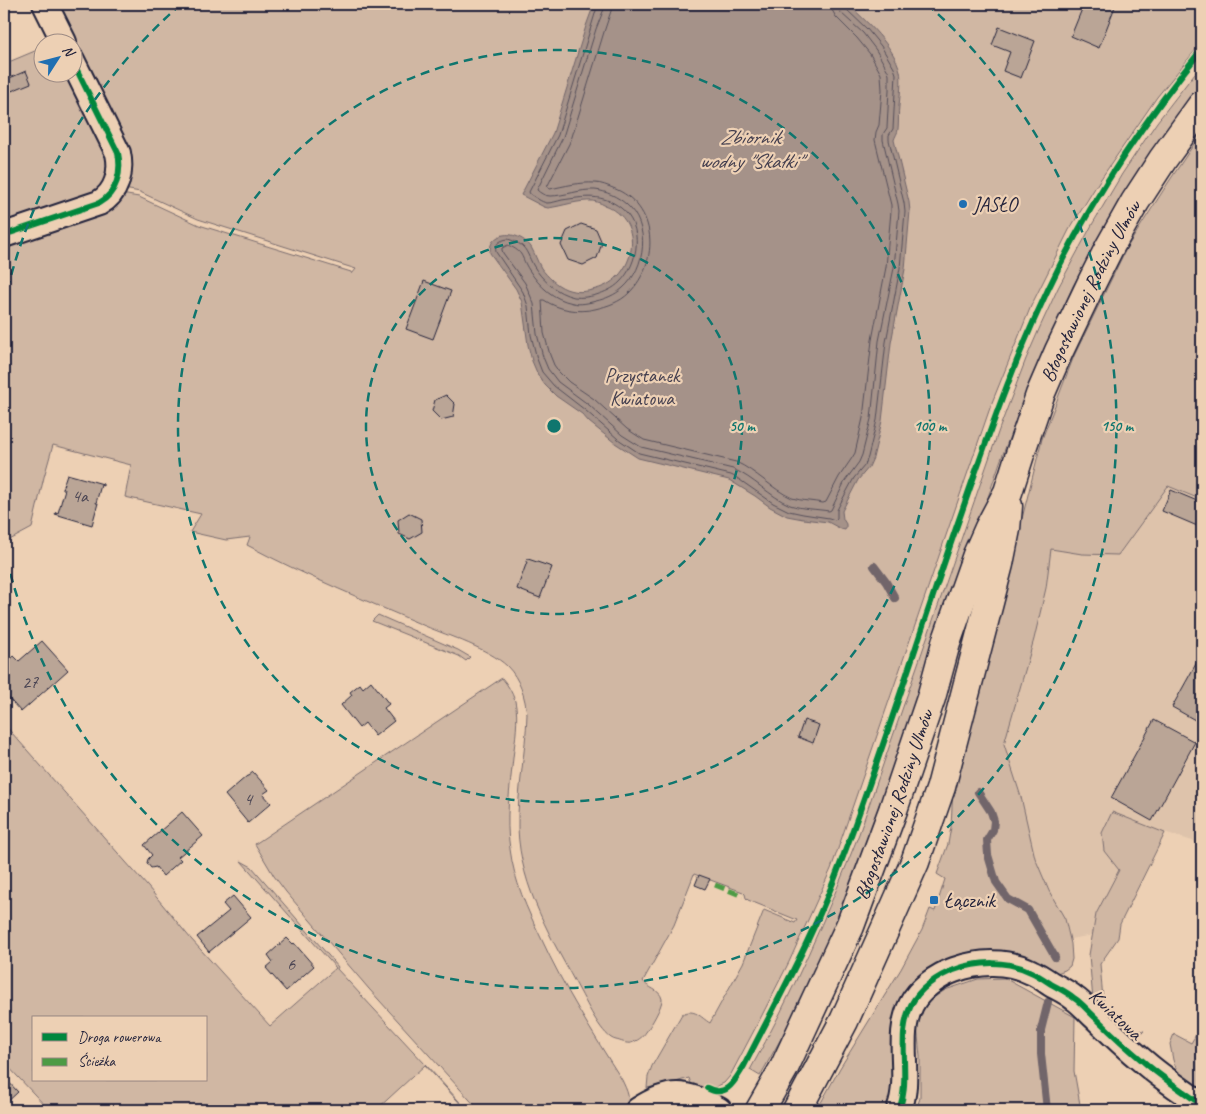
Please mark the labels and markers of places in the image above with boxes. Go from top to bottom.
place label: JASŁO [972,192,1019,217]
marker: JASŁO [957,198,969,210]
centre of rings [545,417,563,435]
place label: Łącznik [944,888,996,913]
marker: Łącznik [928,894,940,906]

